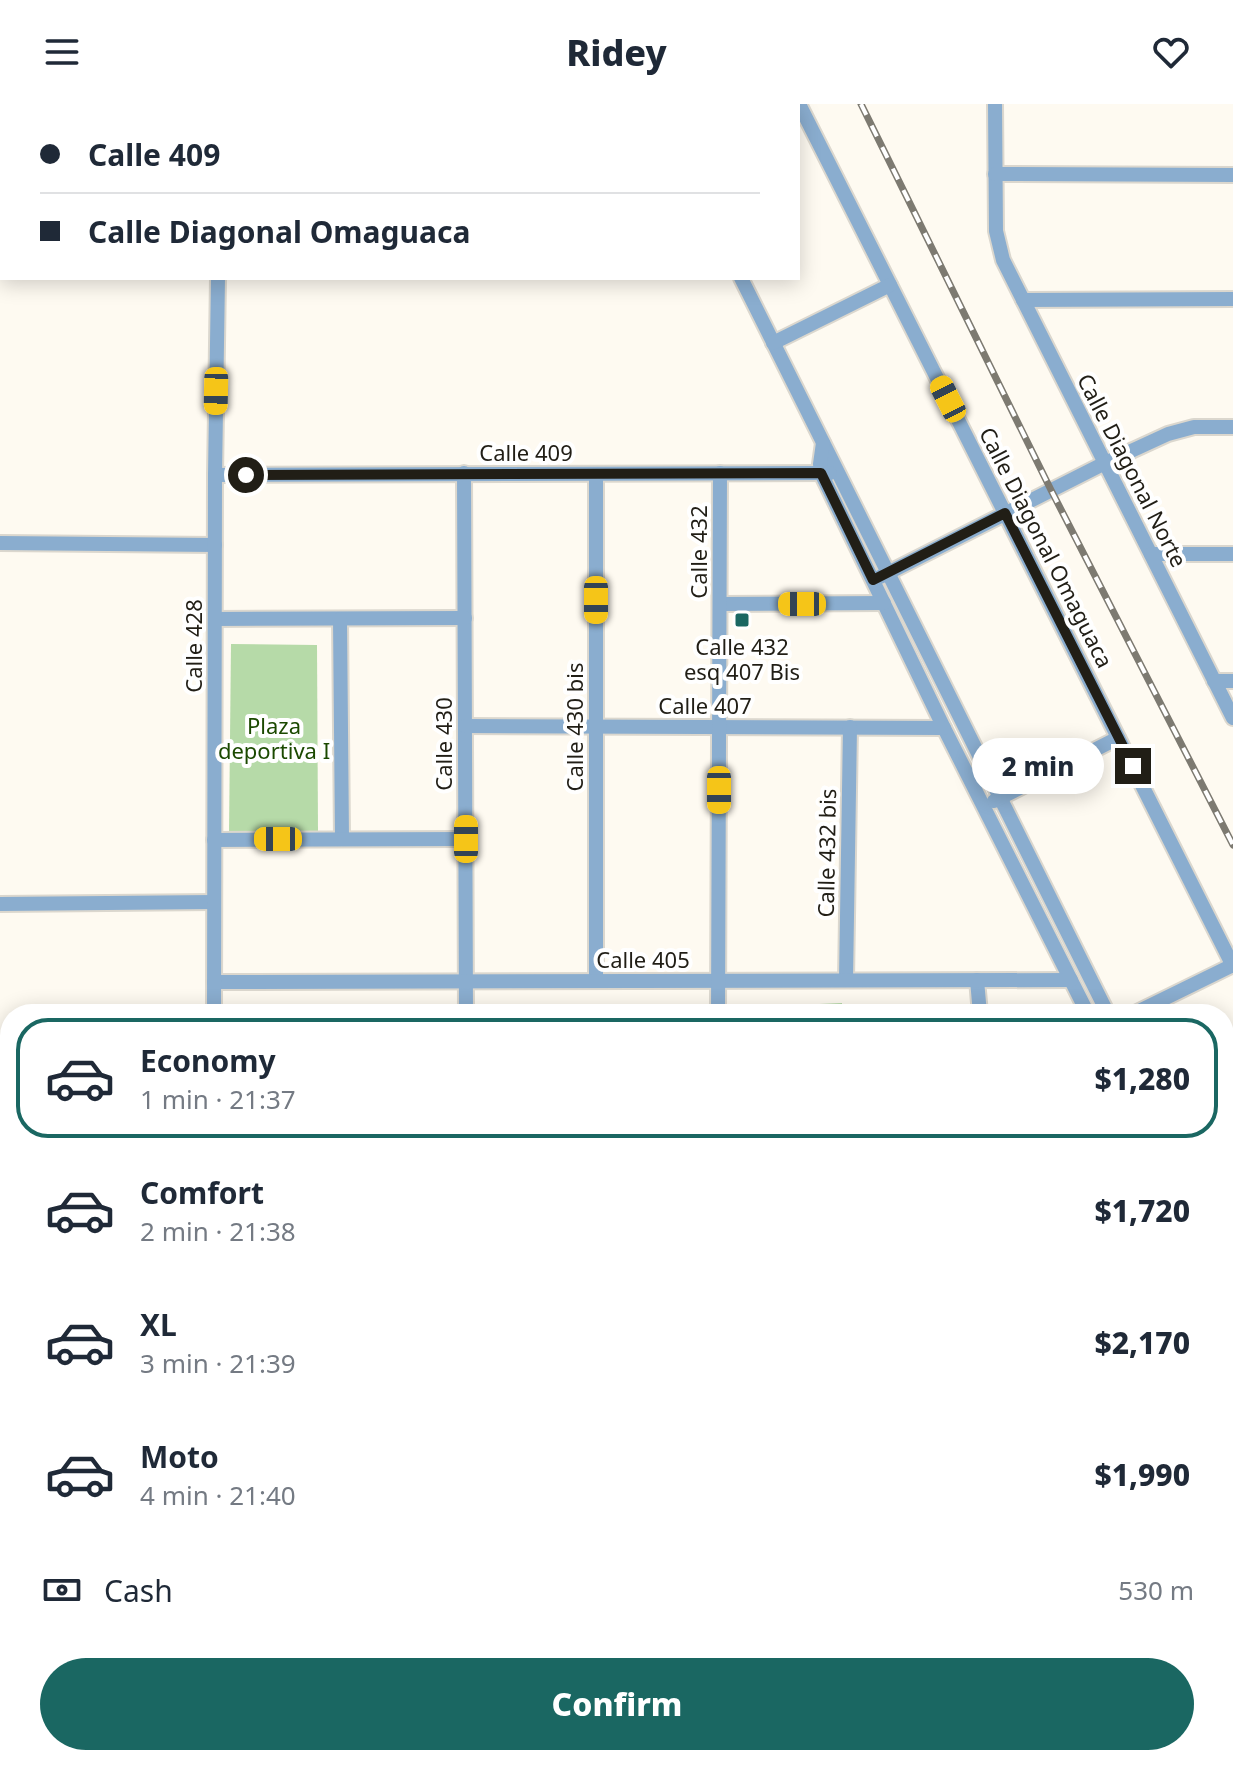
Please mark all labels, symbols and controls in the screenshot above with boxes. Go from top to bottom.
text: Ridey [566,28,667,77]
icon: menu [40,30,84,74]
icon: heart [1149,30,1193,74]
text: Calle 409 [88,134,220,175]
text: Calle Diagonal Omaguaca [88,211,470,252]
car [204,367,228,415]
street label: Calle Diagonal Norte [1071,368,1195,572]
car [926,372,970,426]
street label: Calle Diagonal Omaguaca [973,421,1121,673]
street label: Calle 409 [479,437,573,467]
route start [228,457,264,493]
street label: Calle 432 [683,505,713,599]
car [584,576,608,624]
car [778,592,826,616]
street label: Calle 428 [178,599,208,693]
marker: Calle 432 esq 407 Bis [733,611,751,629]
place label: Calle 432 esq 407 Bis [684,631,800,686]
street label: Calle 430 bis [559,663,589,791]
street label: Calle 407 [658,690,752,720]
street label: Calle 430 [428,697,458,791]
park label: Plaza deportiva I [218,710,330,765]
callout: 2 min [973,738,1105,794]
text: 2 min [1002,748,1074,784]
route end [1115,748,1151,784]
car [707,766,731,814]
street label: Calle 432 bis [810,788,842,918]
car [454,815,478,863]
car [254,827,302,851]
street label: Calle 405 [596,944,690,974]
text: Economy [140,1040,276,1081]
icon: car [44,1042,116,1114]
text: $1,280 [1095,1058,1190,1099]
text: 1 min · 21:37 [140,1081,296,1117]
text: Comfort [140,1172,264,1213]
icon: car [44,1174,116,1246]
text: $1,720 [1095,1190,1190,1231]
text: 2 min · 21:38 [140,1213,296,1249]
text: XL [140,1304,177,1345]
icon: car [44,1306,116,1378]
text: $2,170 [1095,1322,1190,1363]
text: 3 min · 21:39 [140,1345,296,1381]
text: Moto [140,1436,219,1477]
icon: car [44,1438,116,1510]
text: $1,990 [1095,1454,1190,1495]
text: 4 min · 21:40 [140,1477,296,1513]
icon: cash [40,1568,84,1612]
text: Cash [104,1570,173,1611]
text: 530 m [1118,1572,1194,1608]
button: Confirm [40,1658,1194,1750]

